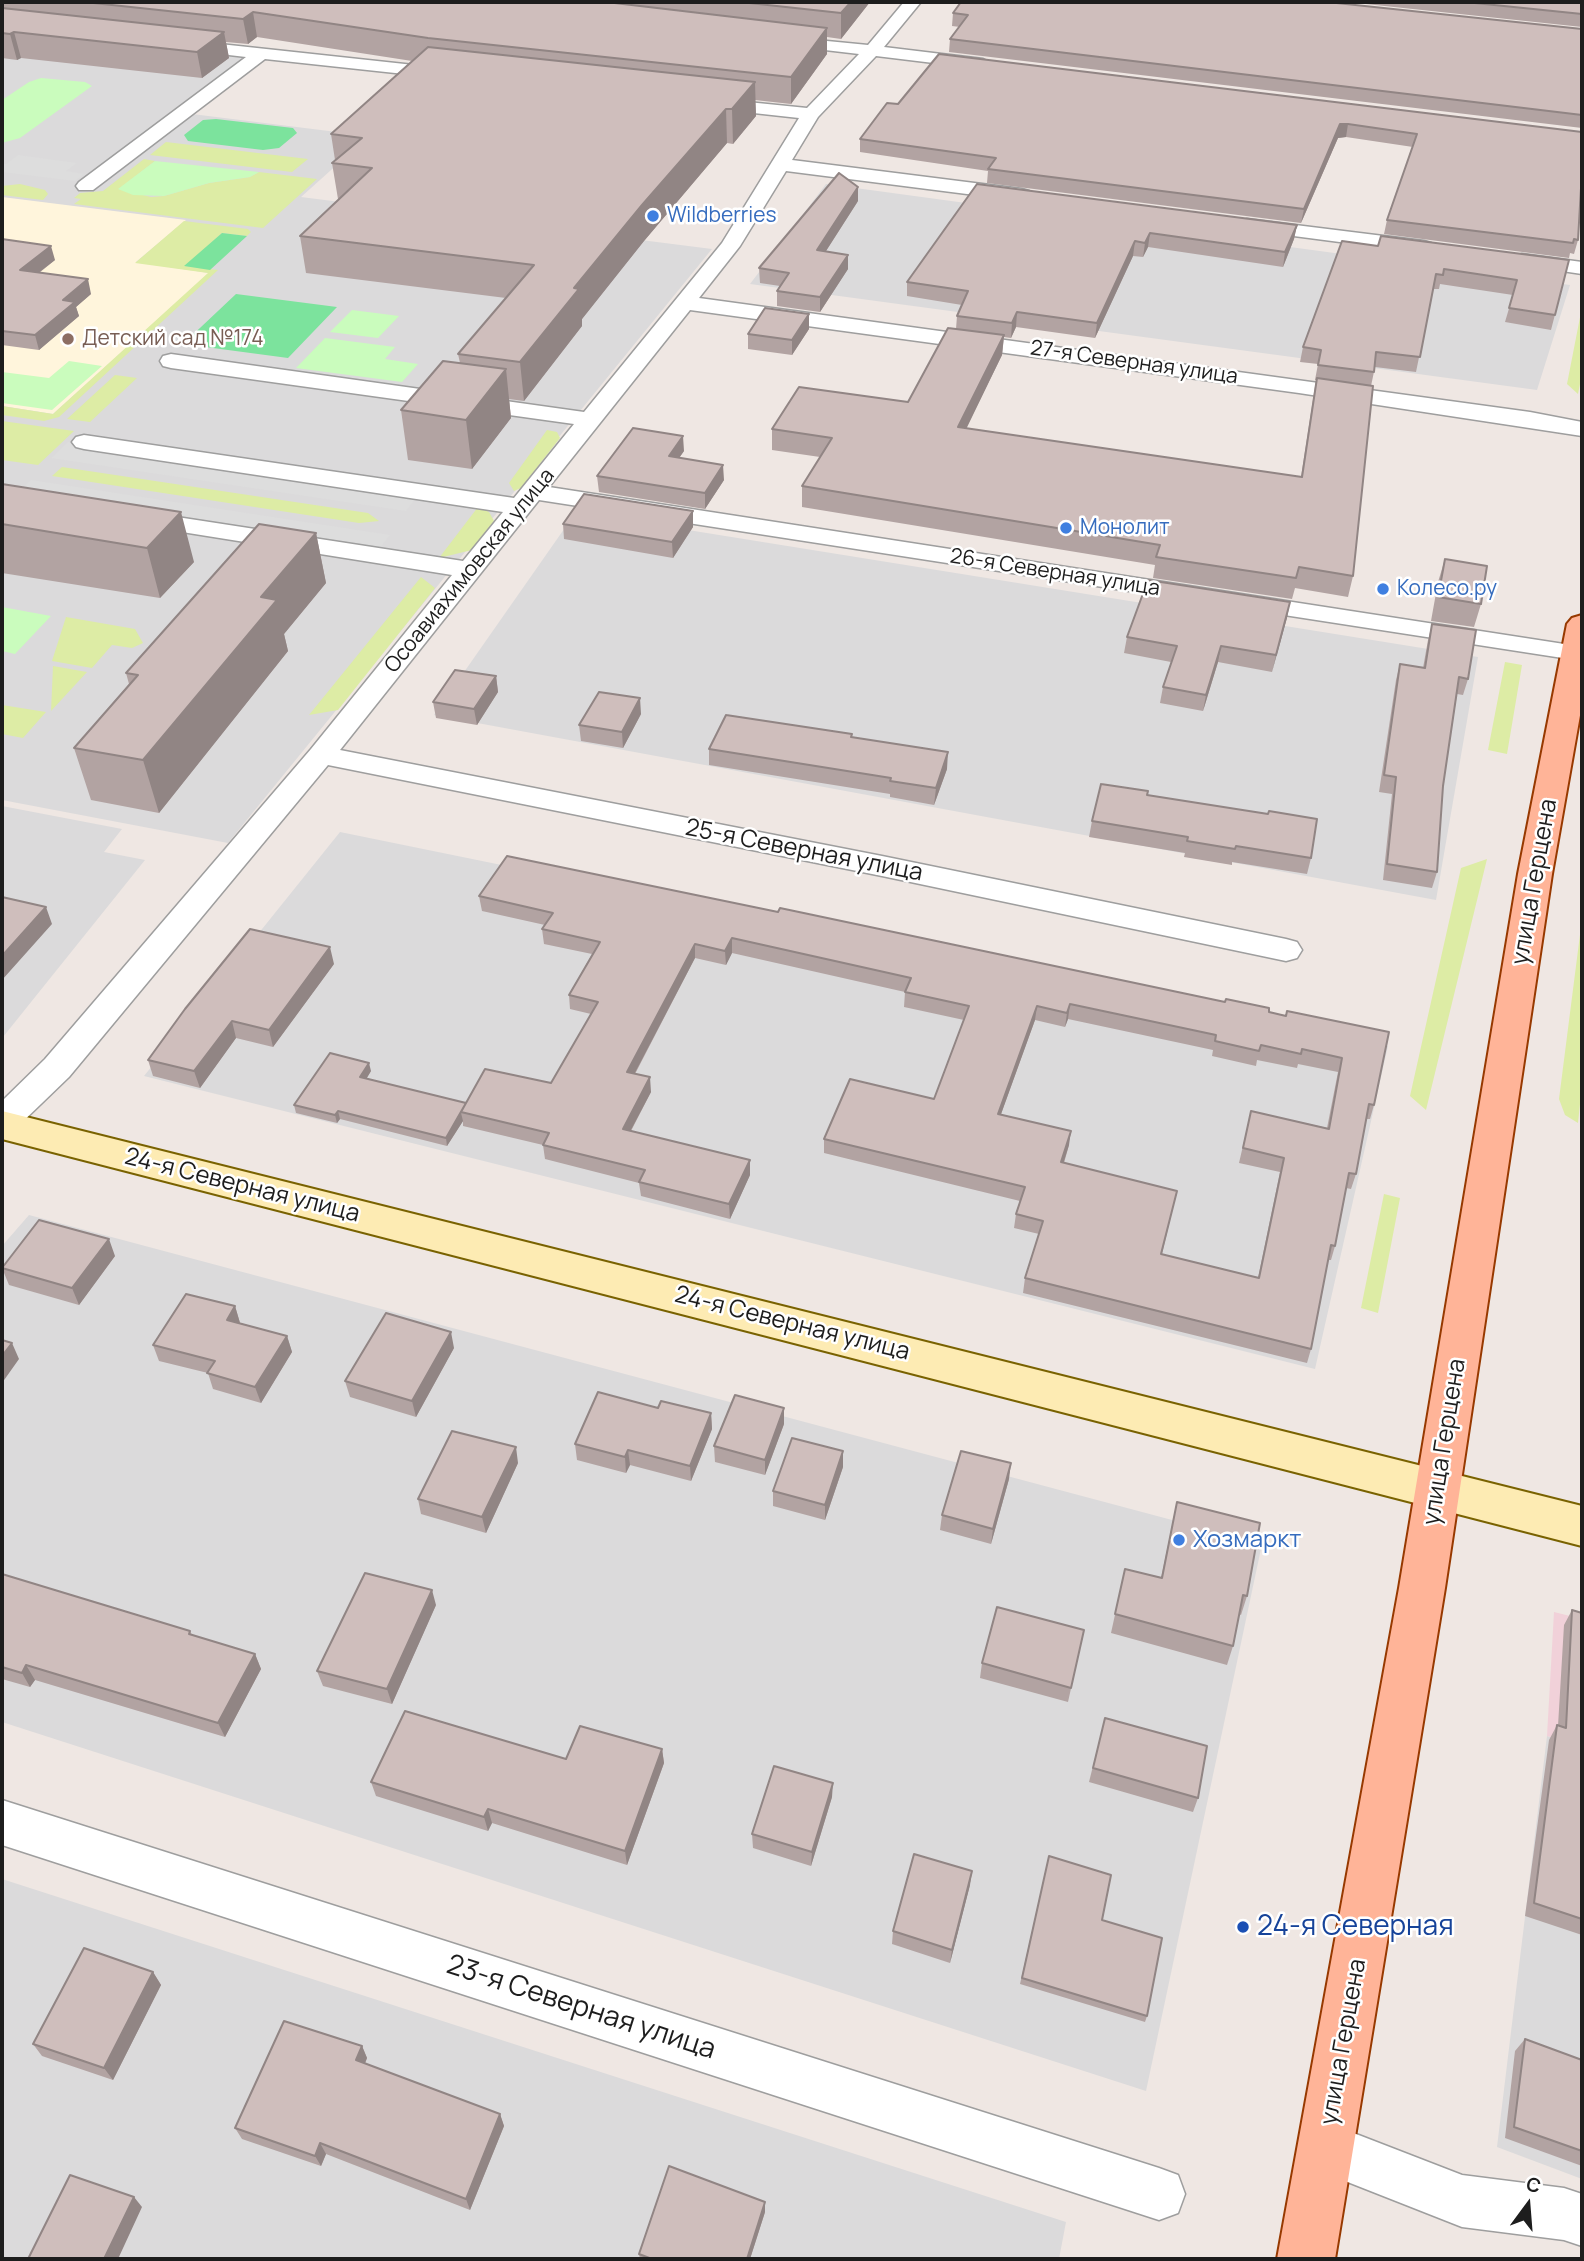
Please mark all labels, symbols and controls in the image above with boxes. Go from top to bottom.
place label: Wildberries [667,203,777,229]
marker: Wildberries [645,208,661,224]
place label: Детский сад №174 [82,326,264,352]
marker: Детский сад №174 [60,331,76,347]
street label: 27-я Северная улица [1029,336,1239,390]
street label: Осоавиахимовская улица [380,464,560,678]
place label: Монолит [1080,515,1170,541]
marker: Монолит [1058,520,1074,536]
street label: 26-я Северная улица [948,544,1162,602]
place label: Колесо.ру [1397,576,1497,602]
marker: Колесо.ру [1375,581,1391,597]
street label: улица Герцена [1506,797,1564,967]
street label: 25-я Северная улица [683,814,925,888]
street label: 24-я Северная улица [122,1143,362,1229]
street label: 24-я Северная улица [672,1281,912,1367]
street label: улица Герцена [1418,1357,1472,1527]
place label: Хозмаркт [1193,1526,1301,1554]
marker: Хозмаркт [1171,1532,1187,1548]
place label: 24-я Северная [1257,1910,1454,1944]
marker: 24-я Северная [1235,1919,1251,1935]
street label: 23-я Северная улица [442,1949,720,2067]
street label: улица Герцена [1315,1957,1373,2127]
north arrow [1493,2170,1563,2240]
text: С [1523,2170,1544,2199]

